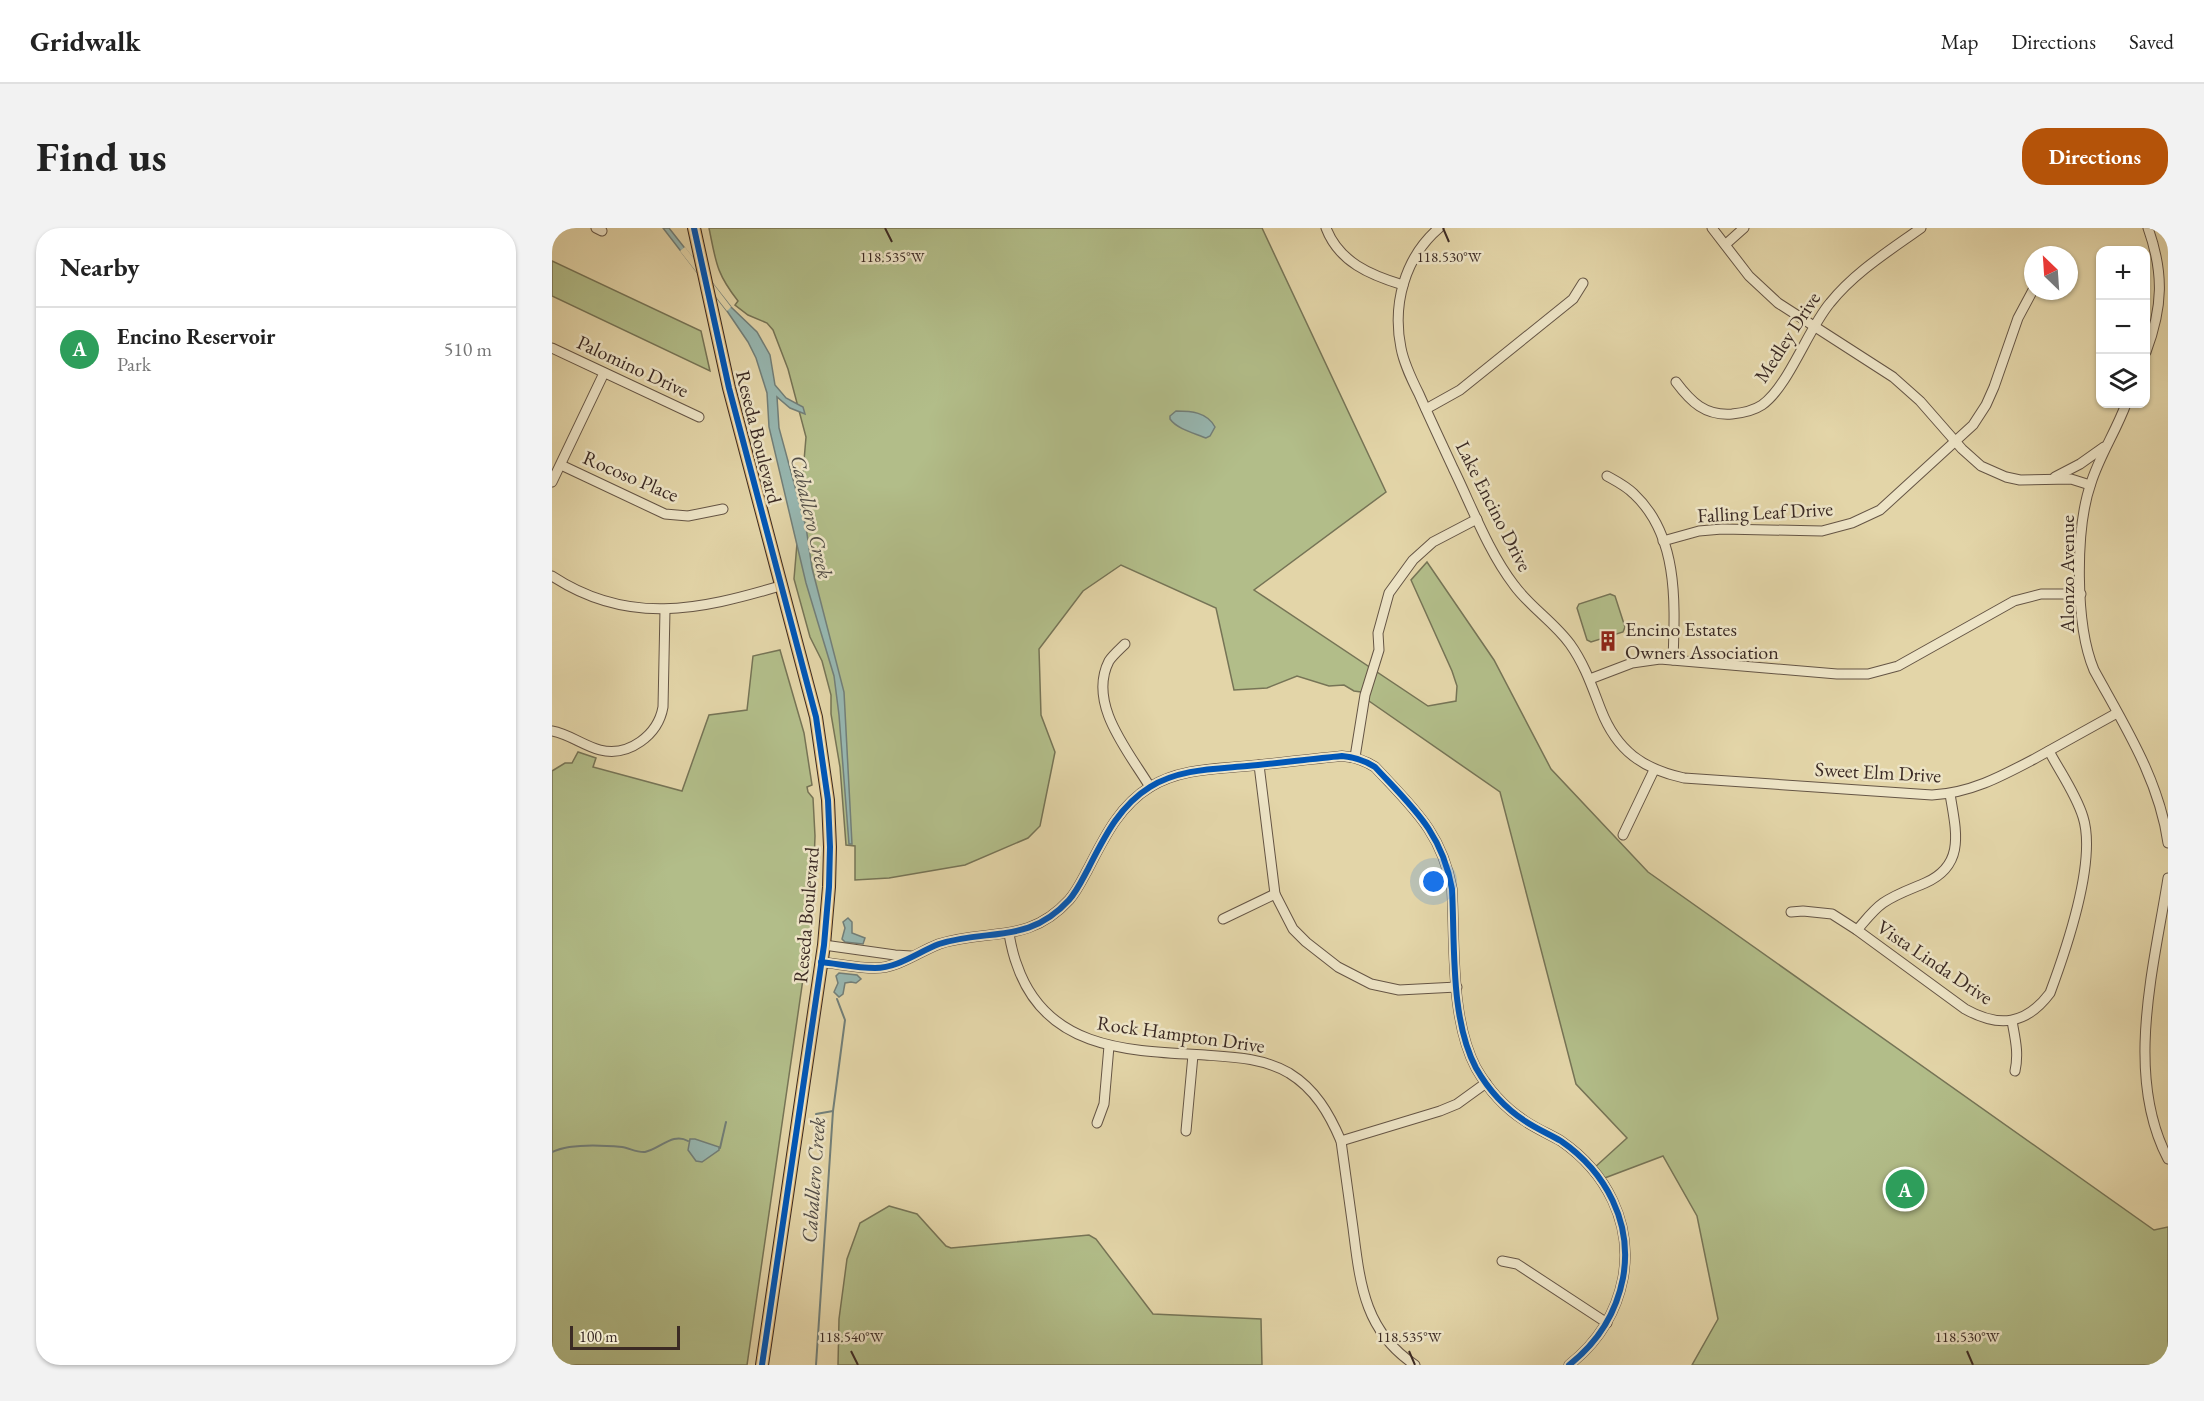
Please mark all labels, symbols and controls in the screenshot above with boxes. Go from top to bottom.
text: Gridwalk [30,23,141,59]
text: Map [1941,28,1978,55]
text: Directions [2011,28,2096,55]
text: Saved [2129,28,2174,55]
button: Directions [2022,128,2168,185]
text: Find us [36,129,167,184]
north arrow [2024,246,2078,300]
map controls [2096,246,2150,408]
button: + [2096,246,2150,300]
text: 118.535°W [860,247,925,266]
text: 118.530°W [1417,247,1482,266]
text: Nearby [60,250,140,284]
street label: Medley Drive [1748,286,1826,387]
button: − [2096,300,2150,354]
text: Encino Reservoir [117,322,275,351]
street label: Palomino Drive [573,329,693,403]
text: A [72,336,87,362]
text: 510 m [444,336,492,362]
text: Park [117,351,151,377]
button: layers [2096,354,2150,408]
street label: Reseda Boulevard [730,368,788,507]
street label: Lake Encino Drive [1450,436,1538,576]
street label: Rocoso Place [579,444,683,508]
water label: Caballero Creek [785,453,839,582]
street label: Falling Leaf Drive [1696,495,1834,529]
street label: Alonzo Avenue [2054,515,2080,634]
place label: Encino Estates Owners Association [1625,616,1779,665]
building icon: Encino Estates Owners Association [1596,629,1620,653]
street label: Sweet Elm Drive [1814,756,1942,788]
street label: Reseda Boulevard [787,845,825,984]
your location [1419,867,1448,896]
street label: Vista Linda Drive [1872,914,1998,1011]
street label: Rock Hampton Drive [1095,1009,1267,1059]
water label: Caballero Creek [795,1116,831,1244]
pin: A [1886,1166,1924,1212]
scale bar [570,1323,680,1350]
text: 100 m [579,1326,618,1347]
text: 118.540°W [819,1327,884,1346]
text: 118.535°W [1377,1327,1442,1346]
text: 118.530°W [1935,1327,2000,1346]

